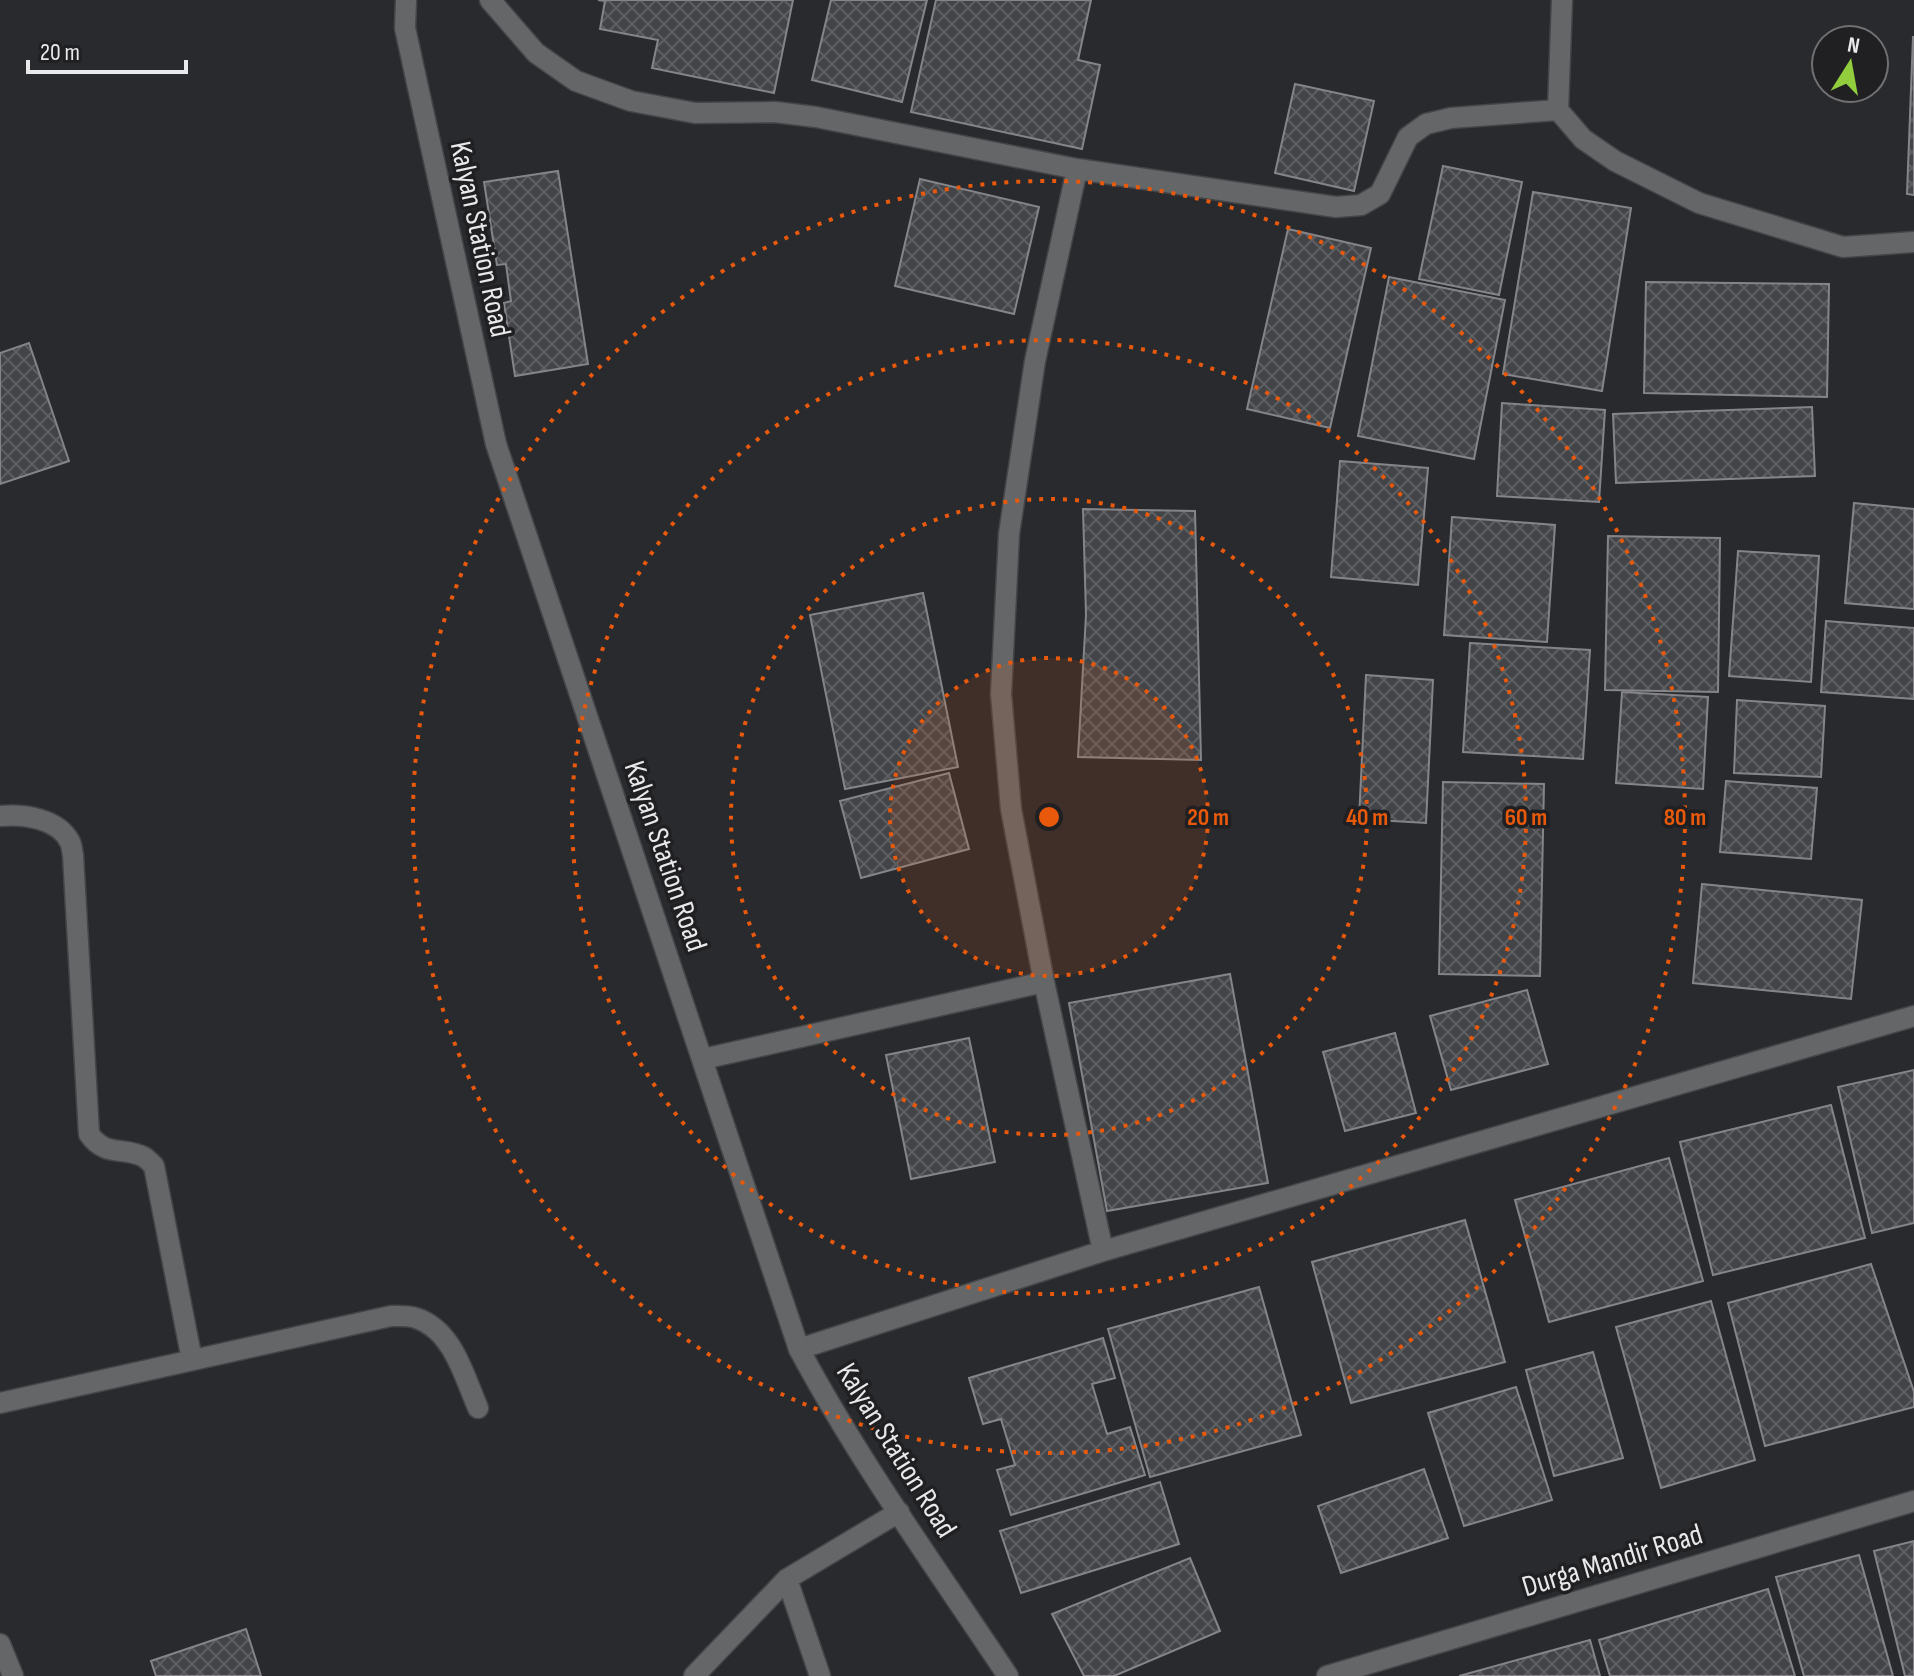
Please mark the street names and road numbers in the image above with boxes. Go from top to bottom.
street label: Kalyan Station Road [442,138,518,340]
street label: Kalyan Station Road [616,756,714,956]
street label: Kalyan Station Road [828,1357,964,1544]
street label: Durga Mandir Road [1518,1516,1707,1605]

